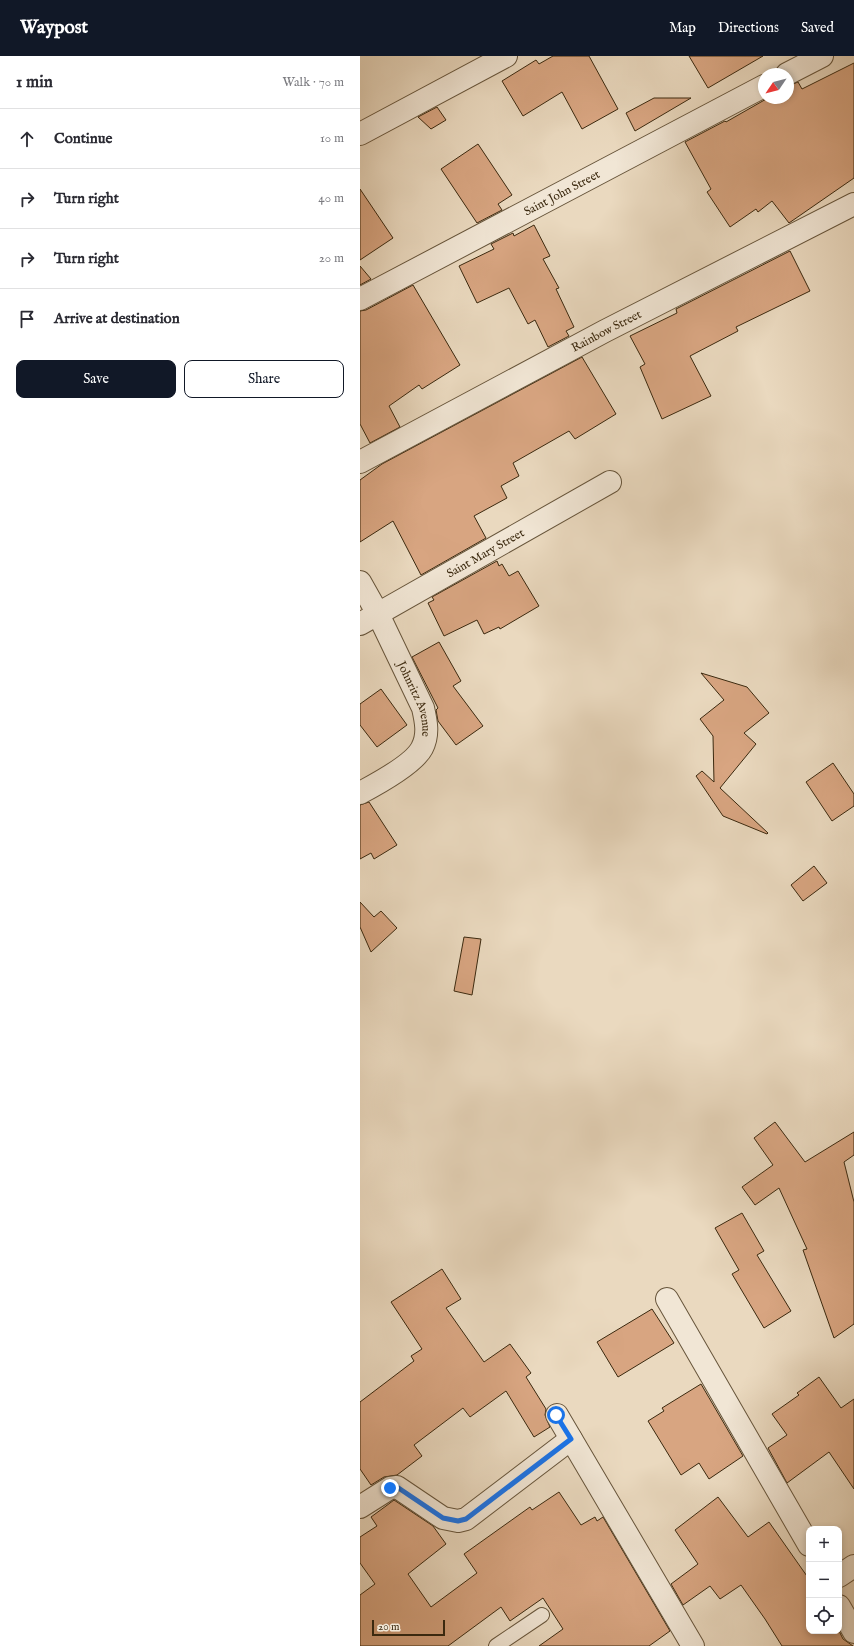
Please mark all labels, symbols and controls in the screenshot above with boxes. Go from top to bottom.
text: Waypost [20,16,88,40]
text: Map [669,19,696,37]
text: Directions [718,19,779,37]
text: Saved [801,19,834,37]
north arrow [758,68,794,104]
text: 1 min [16,72,53,93]
text: Walk · 70 m [282,74,344,91]
icon: ahead [16,128,38,150]
text: Continue [54,129,112,148]
text: 10 m [320,130,344,147]
street label: Saint John Street [521,166,602,219]
icon: right [16,188,38,210]
text: Turn right [54,189,119,208]
text: 40 m [318,190,344,207]
icon: right [16,248,38,270]
text: Turn right [54,249,119,268]
text: 20 m [319,250,344,267]
street label: Rainbow Street [569,306,644,355]
icon: arrive [16,308,38,330]
text: Arrive at destination [54,309,180,328]
button: Save [16,360,176,398]
button: Share [184,360,344,398]
street label: Saint Mary Street [444,525,527,581]
street label: Johnritz Avenue [392,657,434,738]
route start [547,1406,565,1424]
route end [381,1479,399,1497]
map controls [806,1526,842,1634]
button: + [806,1526,842,1562]
button: − [806,1562,842,1598]
button: locate [806,1598,842,1634]
scale bar [372,1618,445,1637]
text: 20 m [378,1620,399,1634]

